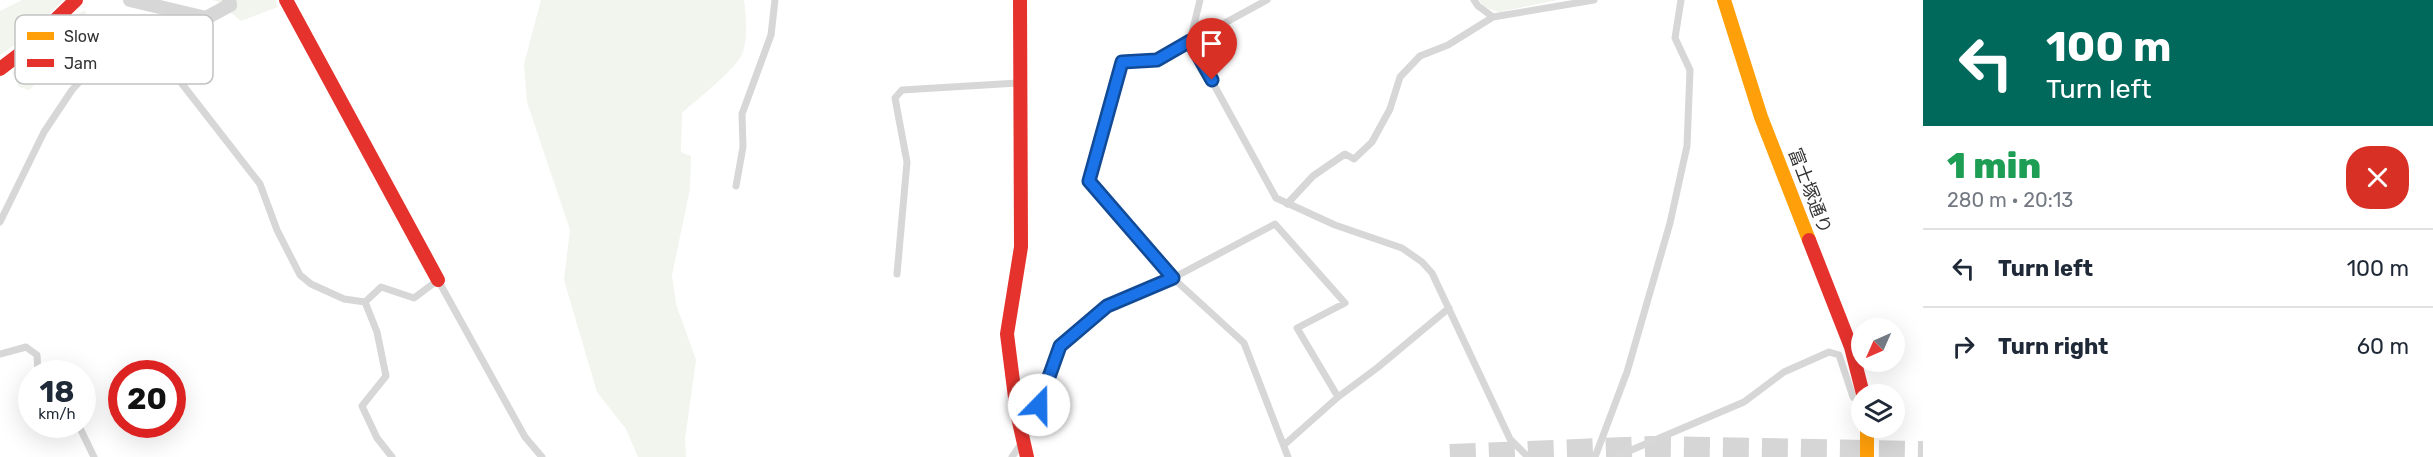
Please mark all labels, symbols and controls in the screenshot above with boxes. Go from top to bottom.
legend [15,15,213,84]
pin [1186,18,1237,80]
text: 100 m [2046,22,2171,72]
icon: left [1947,24,2025,102]
text: Slow [64,27,100,46]
icon: arrive [1195,27,1228,60]
text: Jam [64,54,97,73]
text: Turn left [2046,73,2151,105]
text: 1 min [1947,144,2041,187]
street label: 富士塚通り [1784,145,1836,237]
button: close [2346,146,2409,209]
text: 280 m · 20:13 [1947,188,2073,212]
icon: left [1947,252,1980,285]
text: Turn left [1998,255,2093,282]
text: 100 m [2347,255,2409,282]
north arrow [1851,318,1905,372]
map controls [1851,318,1905,438]
icon: right [1947,330,1980,363]
text: Turn right [1998,333,2108,360]
text: 60 m [2357,333,2409,360]
speed limit sign: 20 [108,360,186,438]
position arrow [1007,373,1071,437]
text: 18 [39,374,75,410]
button: layers [1851,384,1905,438]
text: km/h [38,405,76,423]

